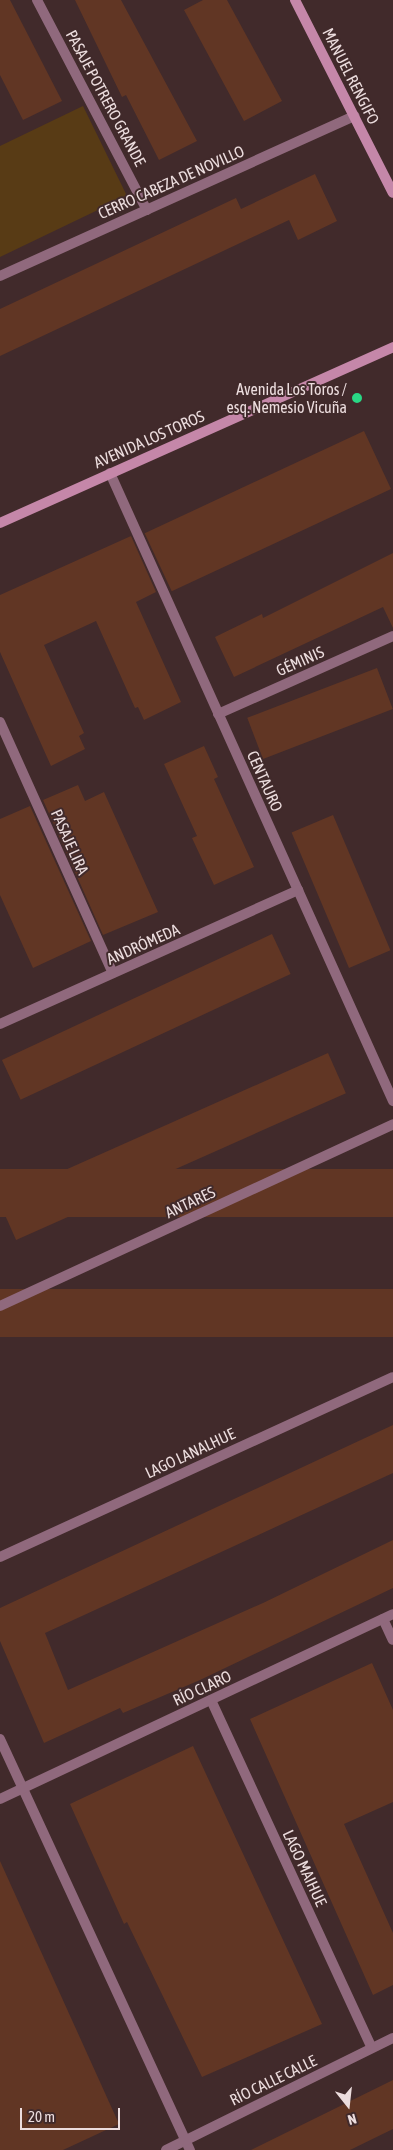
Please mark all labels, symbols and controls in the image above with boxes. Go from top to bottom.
street label: MANUEL RENGIFO [319,25,383,127]
street label: PASAJE POTRERO GRANDE [62,27,150,169]
street label: CERRO CABEZA DE NOVILLO [95,141,247,223]
place label: Avenida Los Toros / esq. Nemesio Vicuña [227,379,347,417]
marker: Avenida Los Toros / esq. Nemesio Vicuña [351,392,363,404]
street label: AVENIDA LOS TOROS [91,406,207,472]
street label: GÉMINIS [273,642,327,680]
street label: CENTAURO [243,748,287,814]
street label: PASAJE LIRA [47,806,93,878]
street label: ANDRÓMEDA [104,919,182,969]
street label: ANTARES [162,1182,218,1222]
street label: LAGO LANALHUE [142,1424,238,1482]
street label: RÍO CLARO [170,1666,234,1710]
street label: LAGO MAIHUE [279,1827,331,1909]
street label: RÍO CALLE CALLE [226,2051,320,2109]
north arrow [323,2080,373,2130]
scale bar [22,2098,122,2130]
text: 20 m [28,2108,55,2125]
text: N [346,2111,358,2128]

